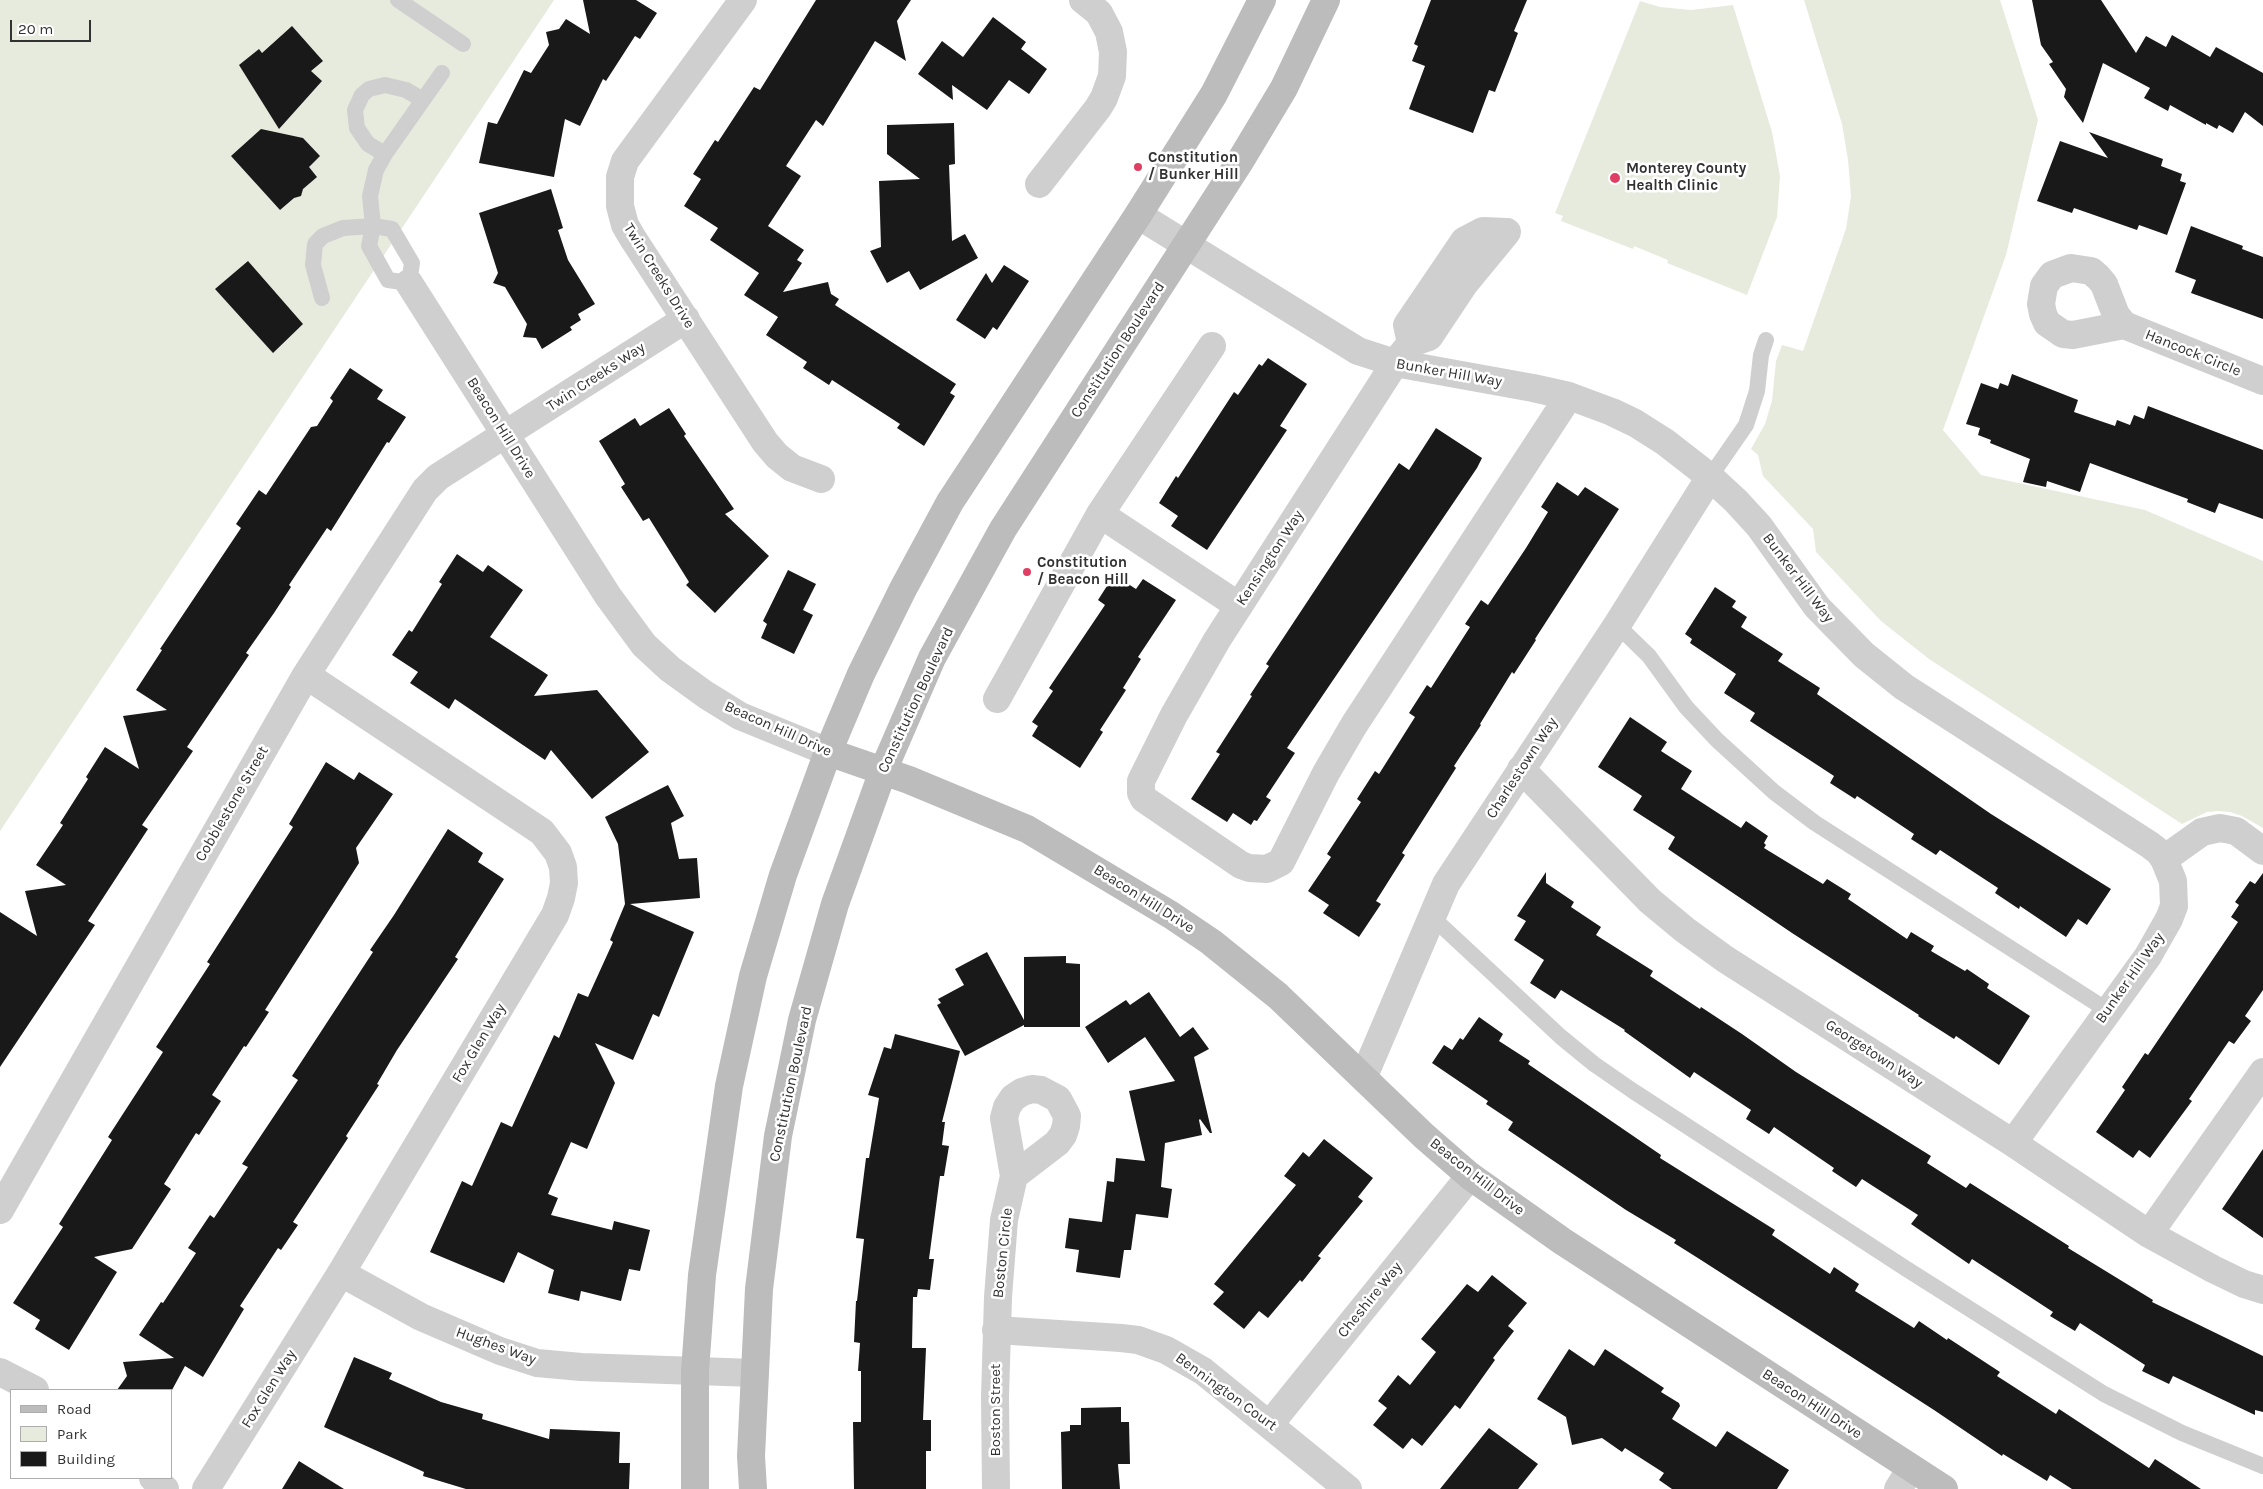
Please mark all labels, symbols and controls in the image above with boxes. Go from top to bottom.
scale bar [12,10,94,42]
text: 20 m [18,20,53,38]
place label: Constitution / Bunker Hill [1148,149,1238,184]
place label: Monterey County Health Clinic [1626,160,1746,195]
marker: Constitution / Bunker Hill [1132,161,1144,173]
marker: Monterey County Health Clinic [1608,171,1622,185]
street label: Twin Creeks Drive [620,220,698,332]
street label: Constitution Boulevard [1067,279,1169,421]
street label: Hancock Circle [2142,326,2244,380]
street label: Twin Creeks Way [544,339,648,415]
street label: Bunker Hill Way [1395,355,1503,391]
street label: Beacon Hill Drive [463,374,539,482]
street label: Kensington Way [1232,507,1308,609]
street label: Bunker Hill Way [1759,530,1837,626]
place label: Constitution / Beacon Hill [1037,554,1129,589]
marker: Constitution / Beacon Hill [1021,566,1033,578]
street label: Constitution Boulevard [874,624,958,776]
street label: Beacon Hill Drive [722,697,834,761]
street label: Charlestown Way [1483,714,1561,822]
street label: Cobblestone Street [192,743,272,865]
street label: Beacon Hill Drive [1090,861,1198,937]
street label: Bunker Hill Way [2092,929,2168,1027]
street label: Fox Glen Way [448,1000,510,1086]
street label: Constitution Boulevard [766,1005,816,1163]
street label: Georgetown Way [1822,1016,1926,1092]
street label: Beacon Hill Drive [1426,1134,1528,1220]
street label: Boston Circle [989,1207,1017,1299]
street label: Cheshire Way [1334,1259,1406,1341]
street label: Hughes Way [453,1323,539,1369]
street label: Fox Glen Way [238,1346,300,1432]
street label: Bennington Court [1172,1349,1280,1435]
street label: Boston Street [987,1363,1005,1457]
street label: Beacon Hill Drive [1759,1365,1865,1443]
legend [10,1389,172,1479]
text: Road [57,1400,92,1418]
text: Park [57,1425,87,1443]
text: Building [57,1450,115,1468]

